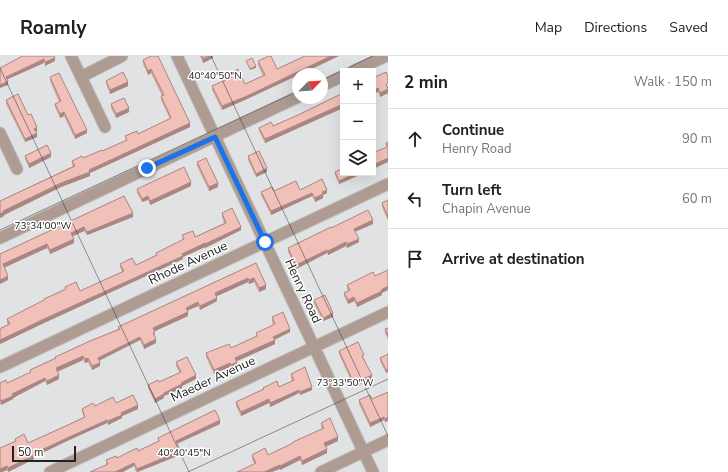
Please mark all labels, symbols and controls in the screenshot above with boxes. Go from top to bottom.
text: Roamly [20,15,87,41]
text: Map [535,18,562,37]
text: Directions [584,18,647,37]
text: Saved [669,18,708,37]
north arrow [292,68,328,104]
map controls [340,68,376,176]
button: + [340,68,376,104]
text: 40°40'50"N [188,69,242,83]
text: 2 min [404,71,448,94]
text: Walk · 150 m [634,73,712,91]
button: − [340,104,376,140]
text: Continue [442,120,504,140]
icon: ahead [404,128,426,150]
text: 90 m [682,130,712,148]
button: layers [340,140,376,176]
text: Henry Road [442,140,512,158]
route end [138,159,156,177]
text: Turn left [442,180,501,200]
icon: left [404,188,426,210]
text: 60 m [682,190,712,208]
text: Chapin Avenue [442,200,531,218]
text: 73°34'00"W [15,219,71,233]
route start [256,233,274,251]
street label: Rhode Avenue [146,237,231,289]
icon: arrive [404,248,426,270]
text: Arrive at destination [442,249,585,269]
street label: Henry Road [280,256,326,326]
street label: Maeder Avenue [168,351,258,407]
text: 73°33'50"W [317,376,373,390]
scale bar [12,444,76,463]
text: 50 m [18,445,43,460]
text: 40°40'45"N [157,446,211,460]

